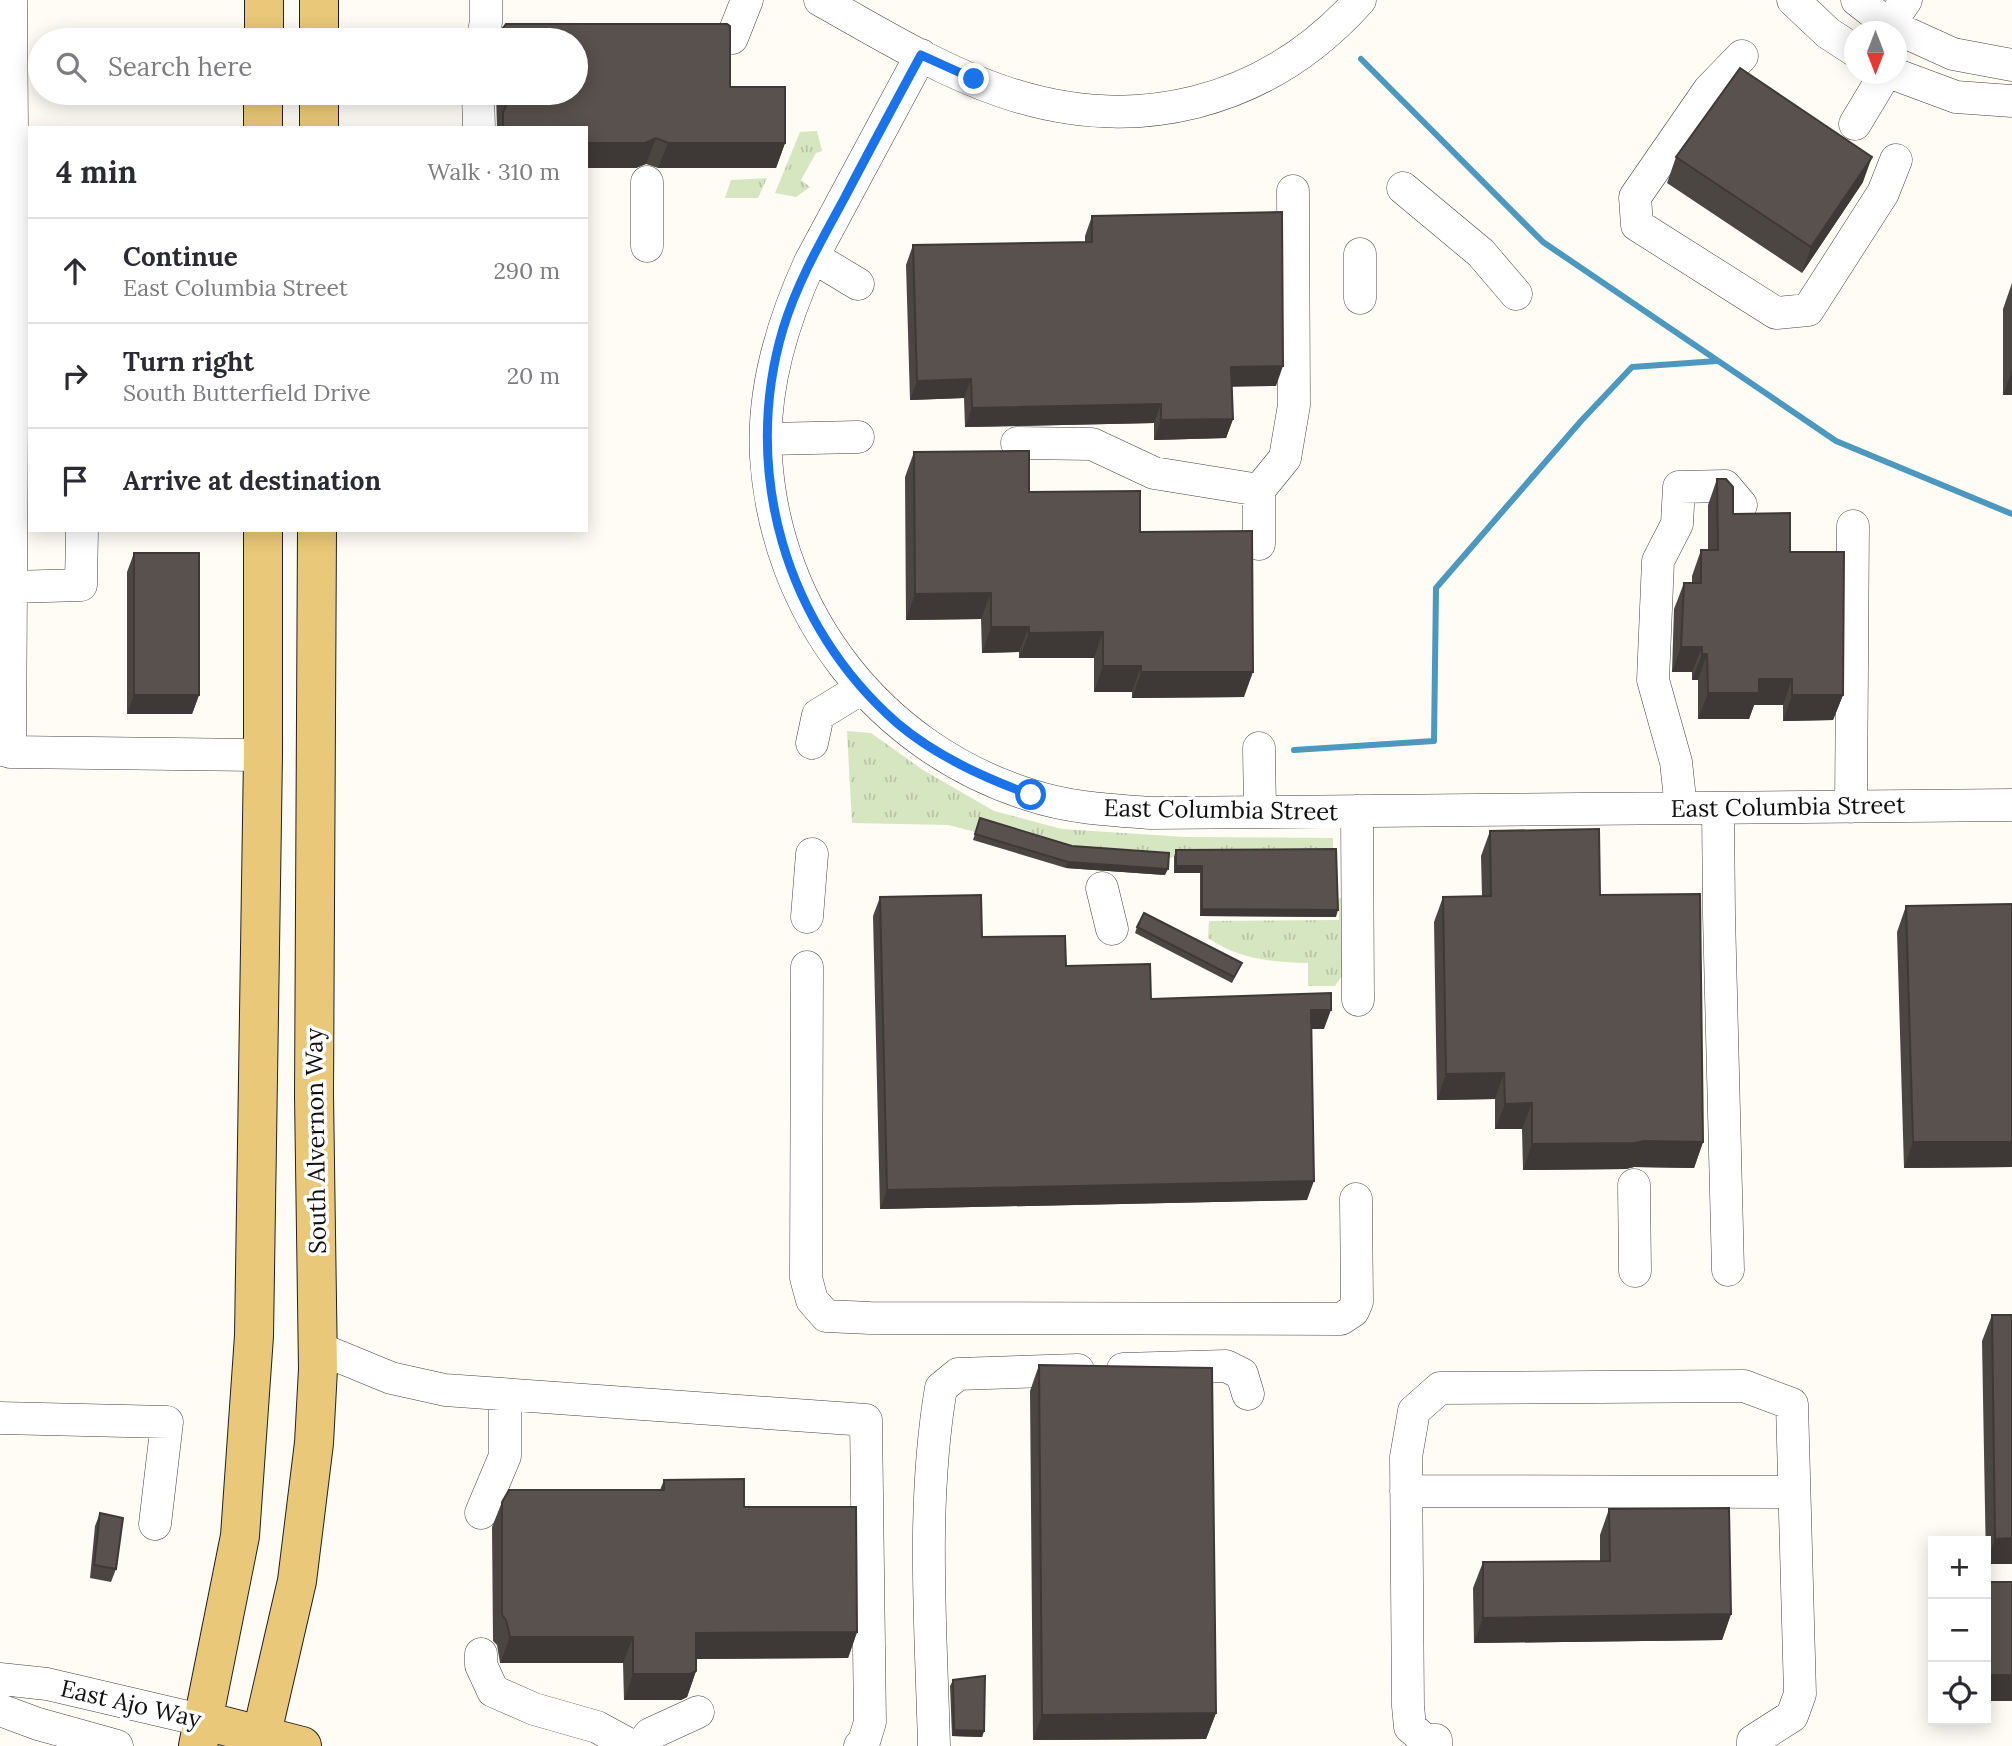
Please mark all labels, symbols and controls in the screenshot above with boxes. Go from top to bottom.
north arrow [1844,21,1907,84]
search box [28,28,588,105]
icon: search [52,48,90,86]
text: Search here [108,50,252,83]
route end [958,63,989,94]
text: 4 min [56,153,137,191]
text: Walk · 310 m [428,157,560,186]
text: Continue [123,240,238,273]
icon: ahead [56,252,94,290]
text: 290 m [493,256,560,285]
text: East Columbia Street [123,273,348,302]
text: Turn right [123,345,254,378]
icon: right [56,357,94,395]
text: 20 m [507,361,560,390]
text: South Butterfield Drive [123,378,371,407]
icon: arrive [56,462,94,500]
text: Arrive at destination [123,464,381,497]
route start [1015,779,1046,810]
street label: East Columbia Street [1670,789,1906,824]
street label: East Columbia Street [1103,792,1339,827]
street label: South Alvernon Way [298,1027,333,1254]
map controls [1928,1536,1991,1725]
button: + [1928,1536,1991,1599]
button: − [1928,1599,1991,1662]
button: locate [1928,1662,1991,1725]
street label: East Ajo Way [58,1672,205,1735]

